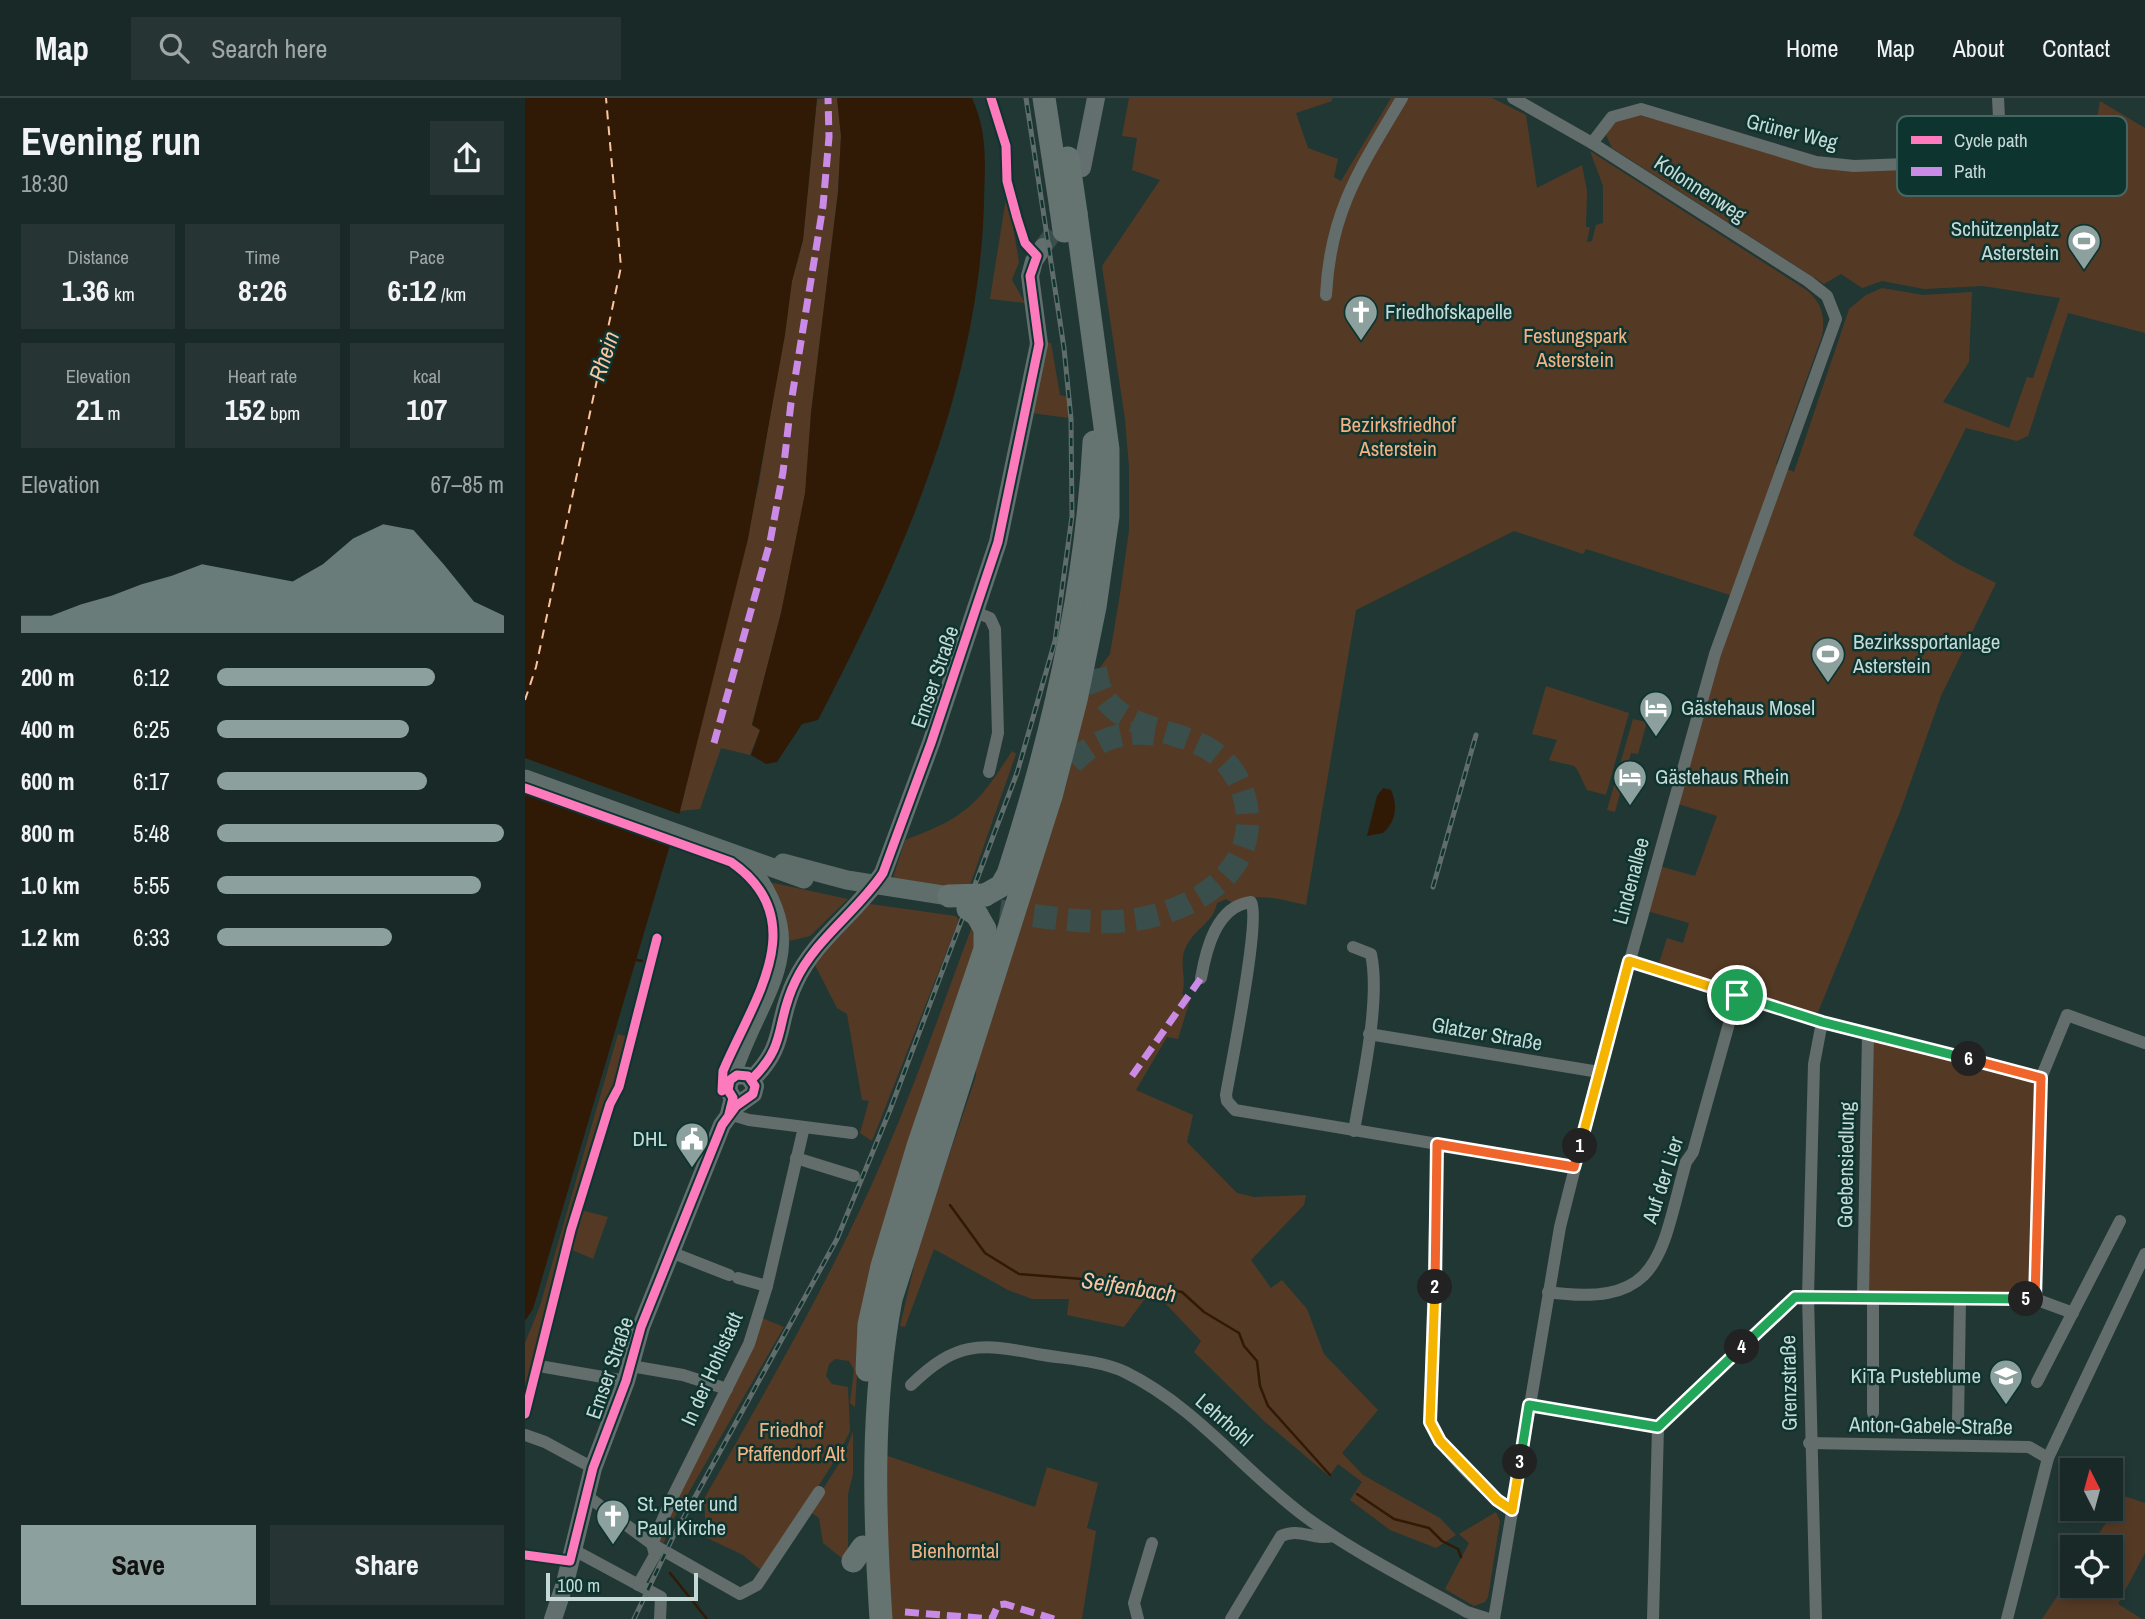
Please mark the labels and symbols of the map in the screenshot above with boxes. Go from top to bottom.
street label: Grüner Weg [1743,106,1841,157]
legend [1897,116,2127,196]
text: Cycle path [1954,127,2028,153]
street label: Kolonnenweg [1649,148,1752,229]
text: Path [1954,158,1986,184]
place label: Schützenplatz Asterstein [1951,214,2059,267]
sports icon: Schützenplatz Asterstein [2065,222,2103,271]
church icon: Friedhofskapelle [1342,293,1380,342]
place label: Friedhofskapelle [1385,297,1512,326]
park label: Festungspark Asterstein [1523,321,1627,374]
water label: Rhein [581,327,626,385]
park label: Bezirksfriedhof Asterstein [1340,410,1456,463]
street label: Emser Straße [904,622,966,732]
place label: Bezirkssportanlage Asterstein [1852,627,2000,680]
sports icon: Bezirkssportanlage Asterstein [1809,635,1847,684]
hotel icon: Gästehaus Mosel [1637,689,1675,738]
place label: Gästehaus Mosel [1681,693,1815,722]
hotel icon: Gästehaus Rhein [1611,758,1649,807]
place label: Gästehaus Rhein [1655,762,1789,791]
street label: Lindenallee [1605,834,1656,928]
pin [1707,965,1767,1025]
street label: Glatzer Straße [1429,1010,1545,1058]
pin: 6 [1951,1042,1987,1076]
street label: Goebensiedlung [1830,1101,1861,1228]
public building icon: DHL [673,1120,711,1169]
place label: DHL [633,1124,667,1153]
pin: 1 [1563,1128,1597,1164]
street label: Auf der Lier [1635,1132,1690,1228]
water label: Seifenbach [1080,1264,1179,1309]
pin: 2 [1417,1270,1453,1304]
pin: 5 [2009,1282,2043,1316]
street label: In der Hohlstadt [674,1307,750,1430]
street label: Emser Straße [579,1313,641,1423]
pin: 4 [1725,1330,1759,1364]
street label: Grenzstraße [1773,1335,1804,1431]
school or university icon: KiTa Pusteblume [1987,1357,2025,1406]
place label: KiTa Pusteblume [1850,1361,1981,1390]
street label: Lehrhohl [1190,1387,1259,1453]
street label: Anton-Gabele-Straße [1848,1410,2013,1441]
park label: Friedhof Pfaffendorf Alt [737,1415,845,1468]
pin: 3 [1503,1444,1537,1480]
north arrow [2060,1458,2123,1521]
place label: St. Peter und Paul Kirche [637,1489,738,1542]
church icon: St. Peter und Paul Kirche [594,1497,632,1546]
park label: Bienhorntal [911,1536,999,1565]
scale bar [546,1570,698,1602]

